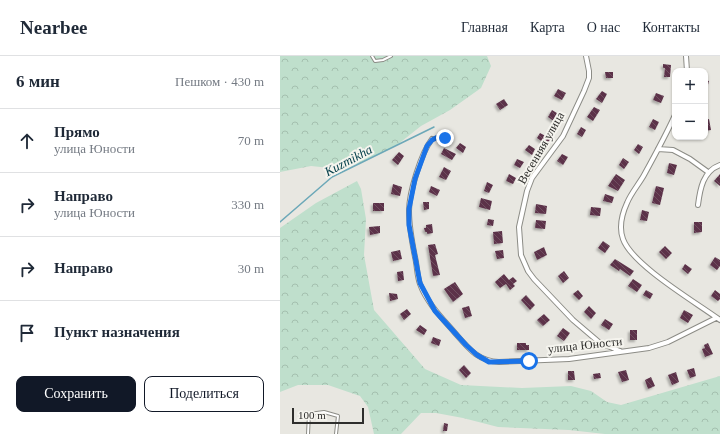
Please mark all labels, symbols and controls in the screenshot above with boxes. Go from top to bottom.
text: Nearbee [20,17,88,38]
text: Главная [461,20,508,35]
text: Карта [530,20,565,35]
text: О нас [587,20,620,35]
text: Контакты [642,20,700,35]
map controls [672,68,708,140]
button: + [672,68,708,104]
text: 6 мин [16,72,60,91]
text: Пешком · 430 m [175,74,264,89]
button: − [672,104,708,140]
street label: Весенняя улица [515,109,568,187]
text: Прямо [54,124,100,140]
route end [436,129,454,147]
icon: ahead [16,130,38,152]
text: 70 m [238,133,264,148]
text: улица Юности [54,141,135,156]
water label: Kuzmikha [321,141,375,180]
text: Направо [54,188,113,204]
icon: right [16,194,38,216]
text: 330 m [231,197,264,212]
text: улица Юности [54,205,135,220]
icon: right [16,258,38,280]
text: Направо [54,260,113,276]
text: 30 m [238,261,264,276]
icon: arrive [16,322,38,344]
text: Пункт назначения [54,324,180,340]
street label: улица Юности [547,334,623,356]
route start [520,352,538,370]
button: Сохранить [16,376,136,412]
button: Поделиться [144,376,264,412]
scale bar [292,406,364,425]
text: 100 m [298,409,326,421]

